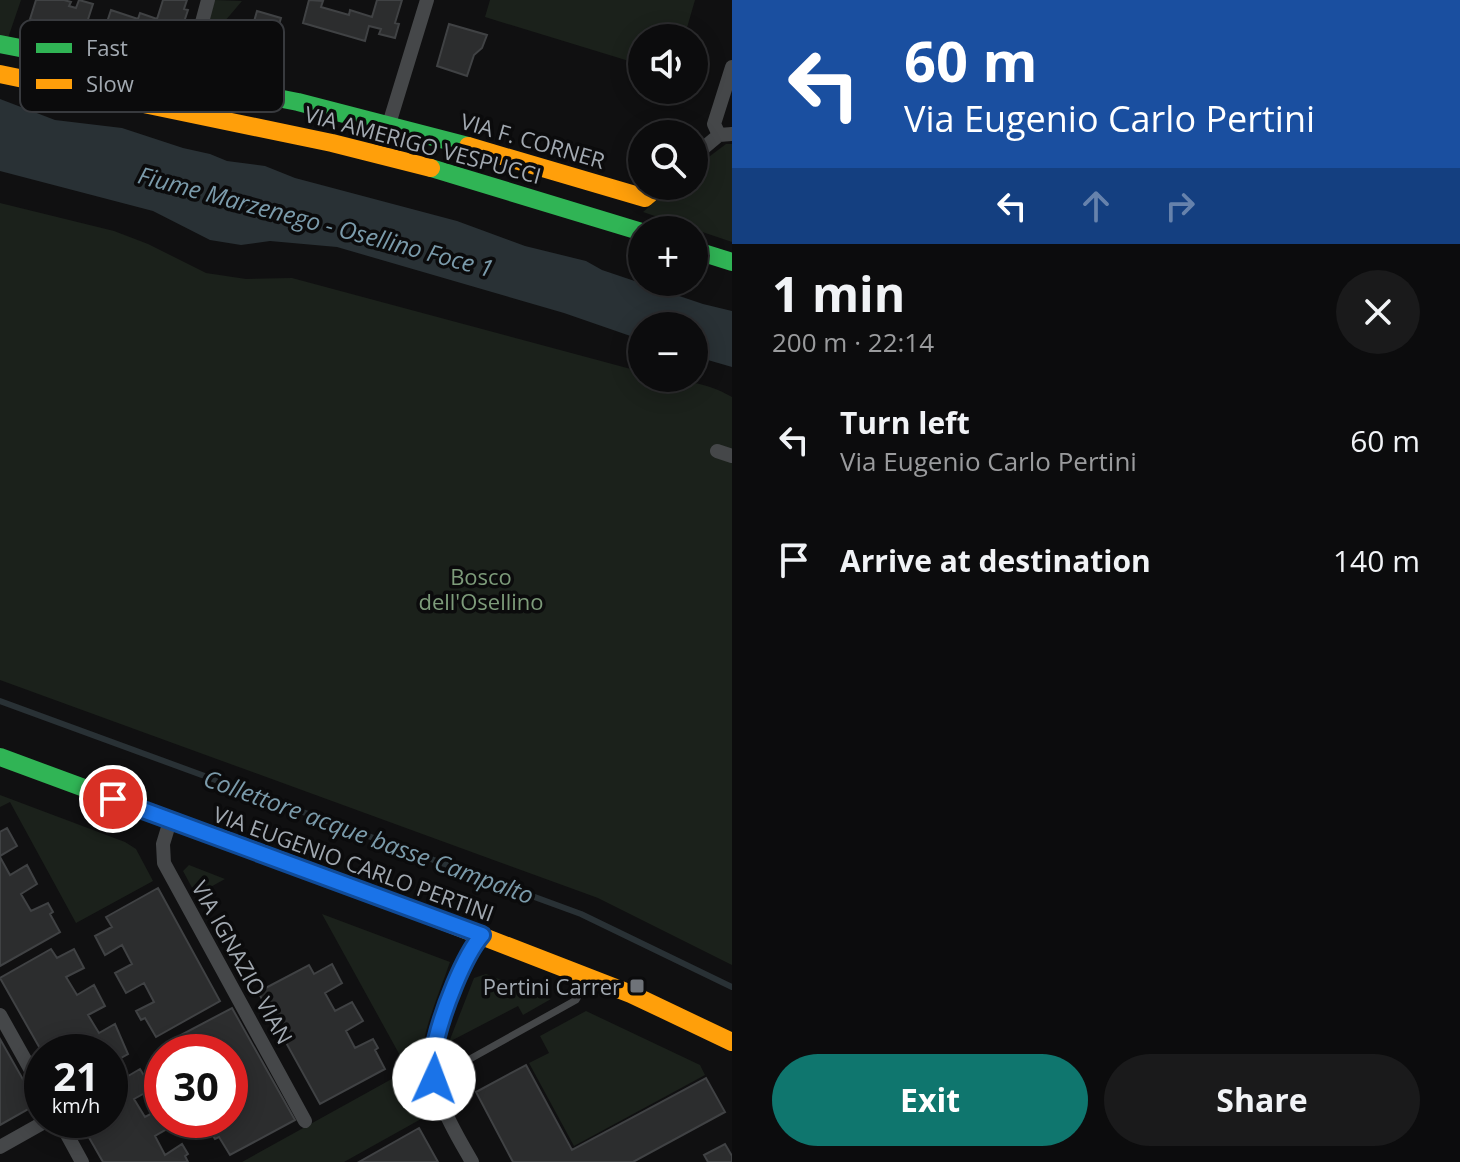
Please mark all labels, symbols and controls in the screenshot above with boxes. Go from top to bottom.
legend [20,20,284,112]
text: 60 m [904,22,1038,98]
map controls [628,24,708,392]
button: sound [628,24,708,104]
text: Fast [86,32,128,62]
icon: left [772,32,876,136]
text: Slow [86,68,134,98]
text: Via Eugenio Carlo Pertini [904,94,1315,143]
street label: VIA AMERIGO VESPUCCI [301,98,545,190]
street label: VIA F. CORNER [457,105,609,175]
button: search [628,120,708,200]
water label: Fiume Marzenego - Osellino Foce 1 [135,158,497,284]
icon: left [990,184,1034,228]
icon: ahead [1074,184,1118,228]
icon: right [1158,184,1202,228]
button: + [628,216,708,296]
text: 1 min [772,261,905,326]
button: close [1336,270,1420,354]
button: − [628,312,708,392]
text: 200 m · 22:14 [772,324,934,360]
text: Turn left [840,402,970,443]
icon: left [772,418,816,462]
text: 60 m [1350,420,1420,461]
text: Via Eugenio Carlo Pertini [840,443,1137,479]
icon: arrive [772,538,816,582]
text: Arrive at destination [840,540,1151,581]
text: 140 m [1333,540,1420,581]
park label: Bosco dell'Osellino [418,561,544,616]
water label: Collettore acque basse Campalto [199,761,539,911]
pin [79,765,147,833]
icon: arrive [91,777,135,821]
street label: VIA EUGENIO CARLO PERTINI [210,798,498,928]
street label: VIA IGNAZIO VIAN [186,875,300,1049]
place label: Pertini Carrer [483,971,621,1001]
marker: Pertini Carrer [628,977,646,995]
speed limit sign: 30 [144,1034,248,1138]
position arrow [392,1037,476,1121]
text: 21 [53,1048,99,1103]
button: Exit [772,1054,1088,1146]
button: Share [1104,1054,1420,1146]
text: km/h [52,1092,100,1119]

